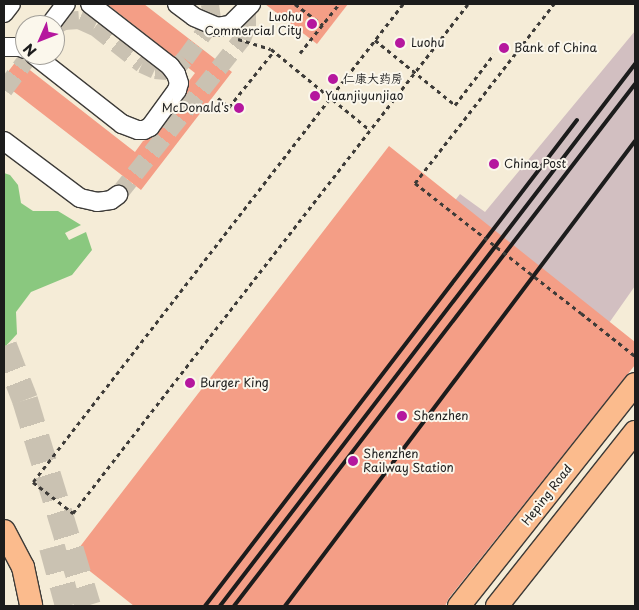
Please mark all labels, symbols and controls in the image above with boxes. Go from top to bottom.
place label: Luohu Commercial City [204,10,302,38]
north arrow [15,15,65,65]
marker: Luohu Commercial City [306,18,318,30]
marker: Luohu [393,36,407,50]
place label: Luohu [411,36,445,50]
text: N [18,39,41,61]
place label: Bank of China [514,41,597,55]
marker: Bank of China [498,42,510,54]
place label: 仁康大药房 [343,72,403,86]
marker: 仁康大药房 [327,73,339,85]
place label: Yuanjiyunjiao [325,89,403,103]
marker: Yuanjiyunjiao [309,90,321,102]
place label: McDonald's [162,101,229,115]
marker: McDonald's [233,102,245,114]
place label: China Post [504,157,566,171]
marker: China Post [488,158,500,170]
place label: Burger King [200,376,268,390]
marker: Burger King [184,377,196,389]
marker: Shenzhen [395,409,409,423]
place label: Shenzhen [413,409,469,423]
place label: Shenzhen Railway Station [363,447,454,475]
marker: Shenzhen Railway Station [347,455,359,467]
street label: Heping Road [519,462,575,528]

